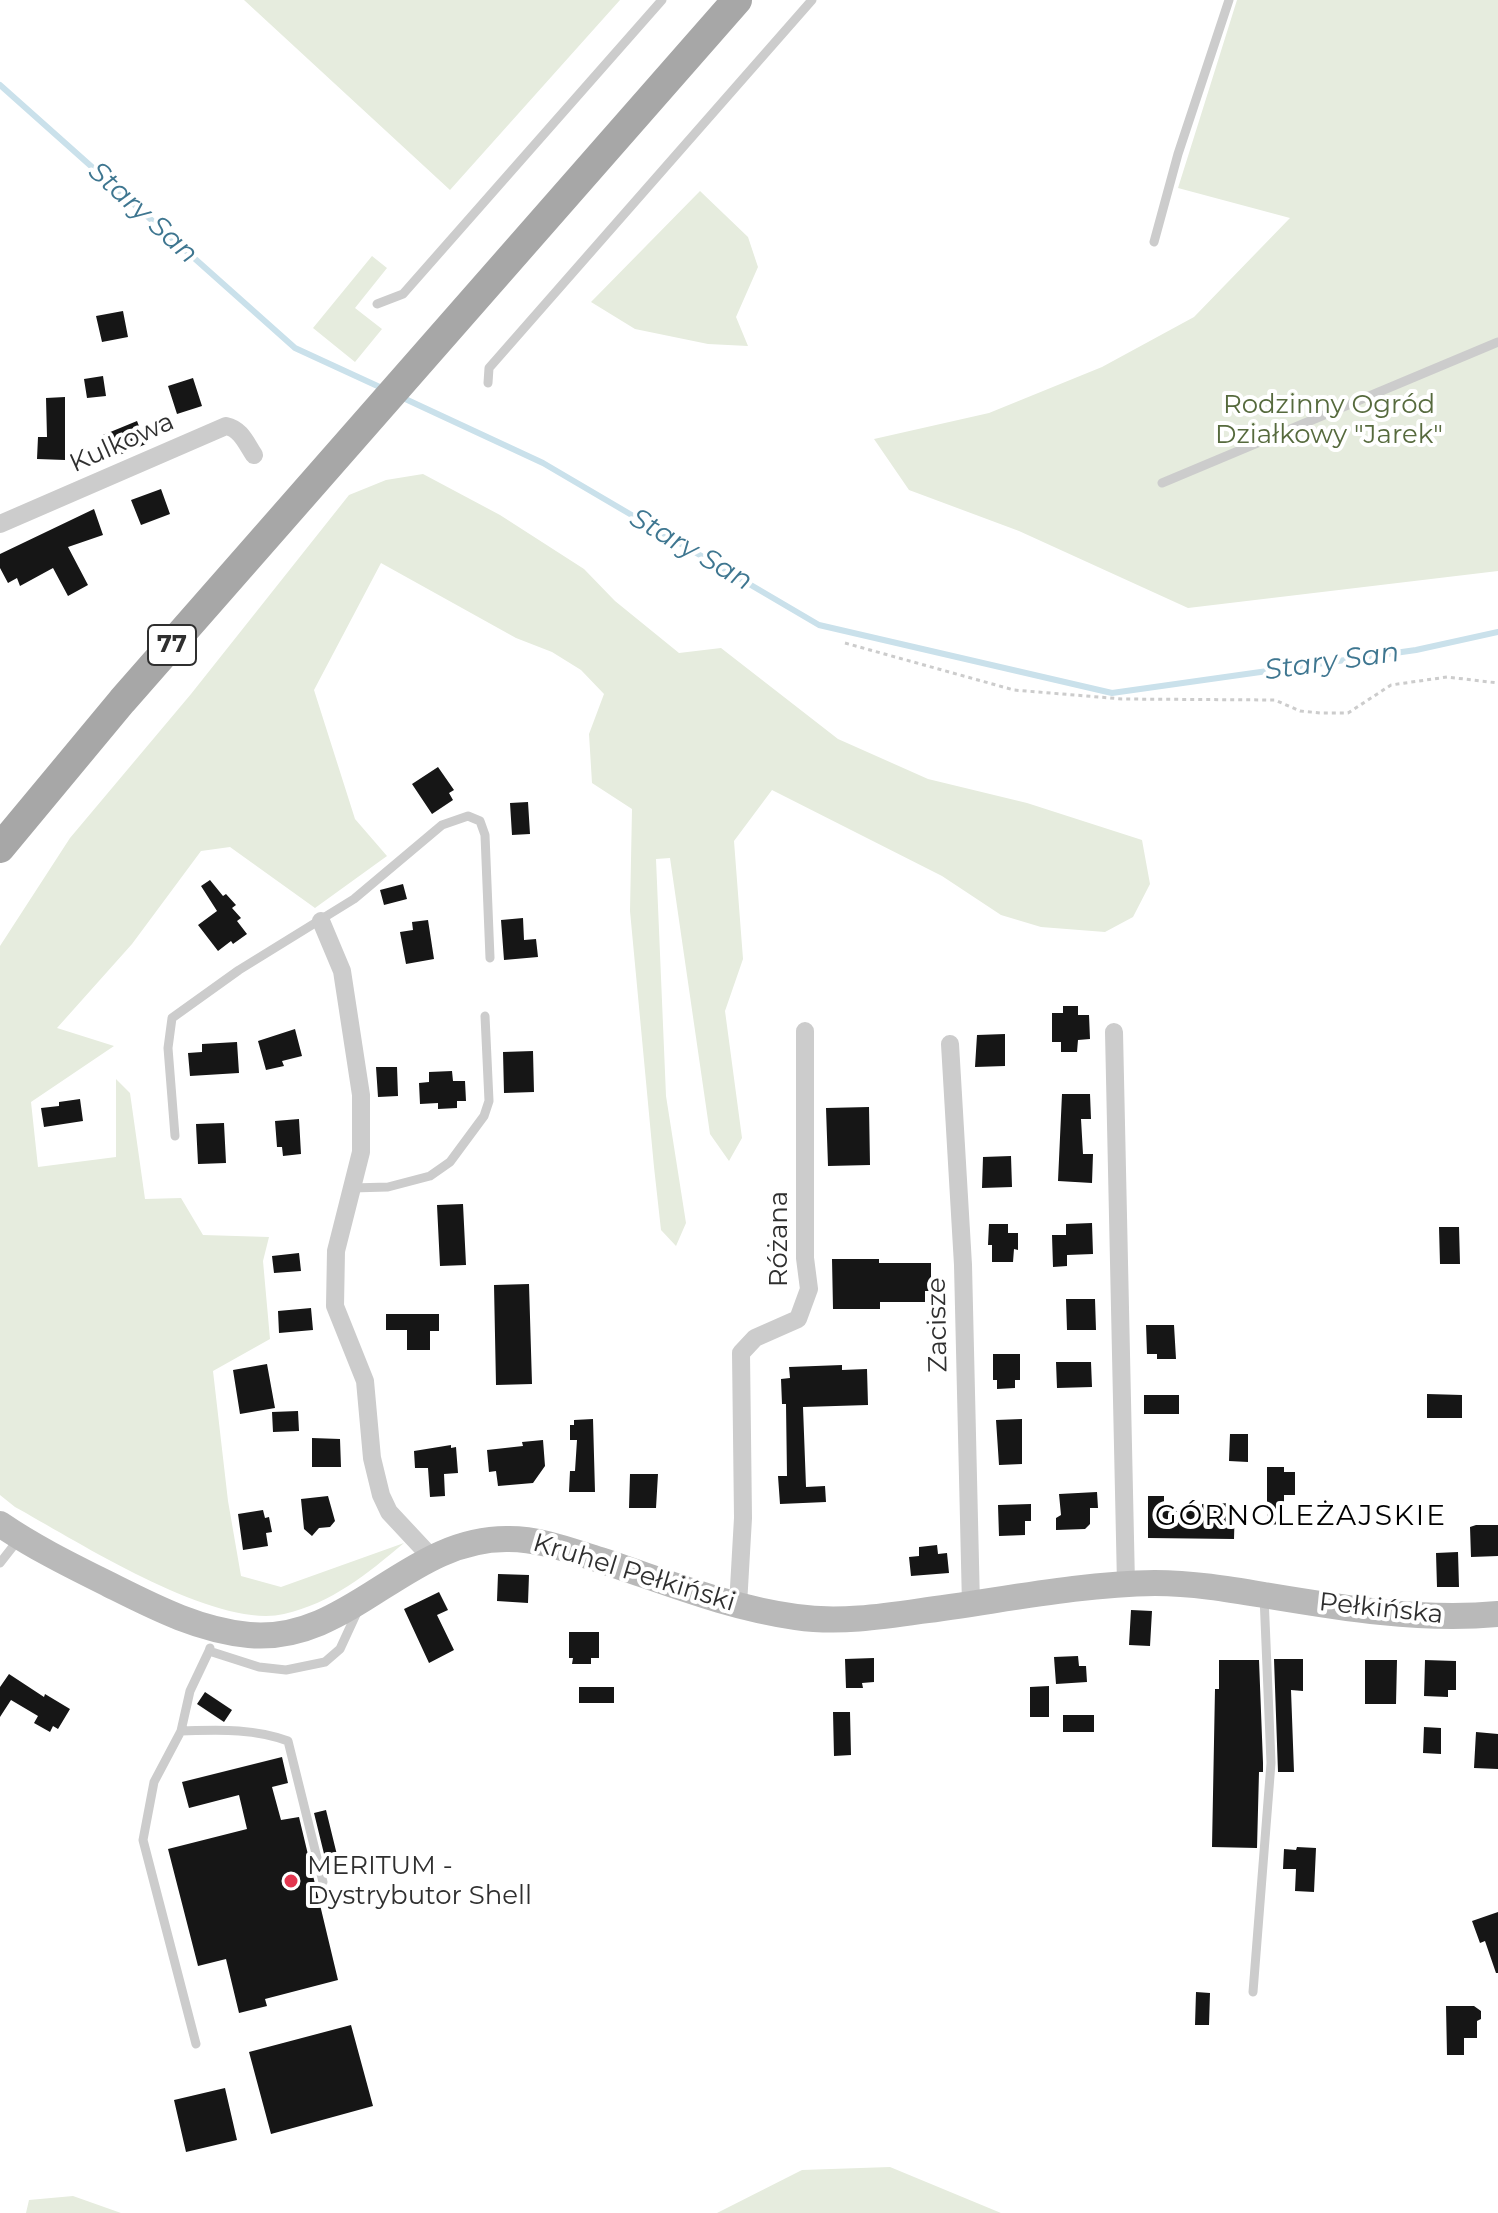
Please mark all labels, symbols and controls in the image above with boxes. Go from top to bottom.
water label: Stary San [81,155,205,271]
park label: Rodzinny Ogród Działkowy "Jarek" [1215,389,1443,450]
street label: Kulkowa [65,406,179,480]
water label: Stary San [624,502,758,598]
road number: 77 [148,625,196,665]
water label: Stary San [1262,636,1402,688]
street label: Różana [763,1191,795,1287]
street label: Zacisze [922,1277,954,1373]
district label: GÓRNOLEŻAJSKIE [1155,1500,1447,1534]
street label: Kruhel Pełkiński [529,1527,739,1619]
street label: Pełkińska [1317,1587,1445,1631]
place label: MERITUM - Dystrybutor Shell [307,1850,532,1912]
marker: MERITUM - Dystrybutor Shell [282,1872,300,1890]

